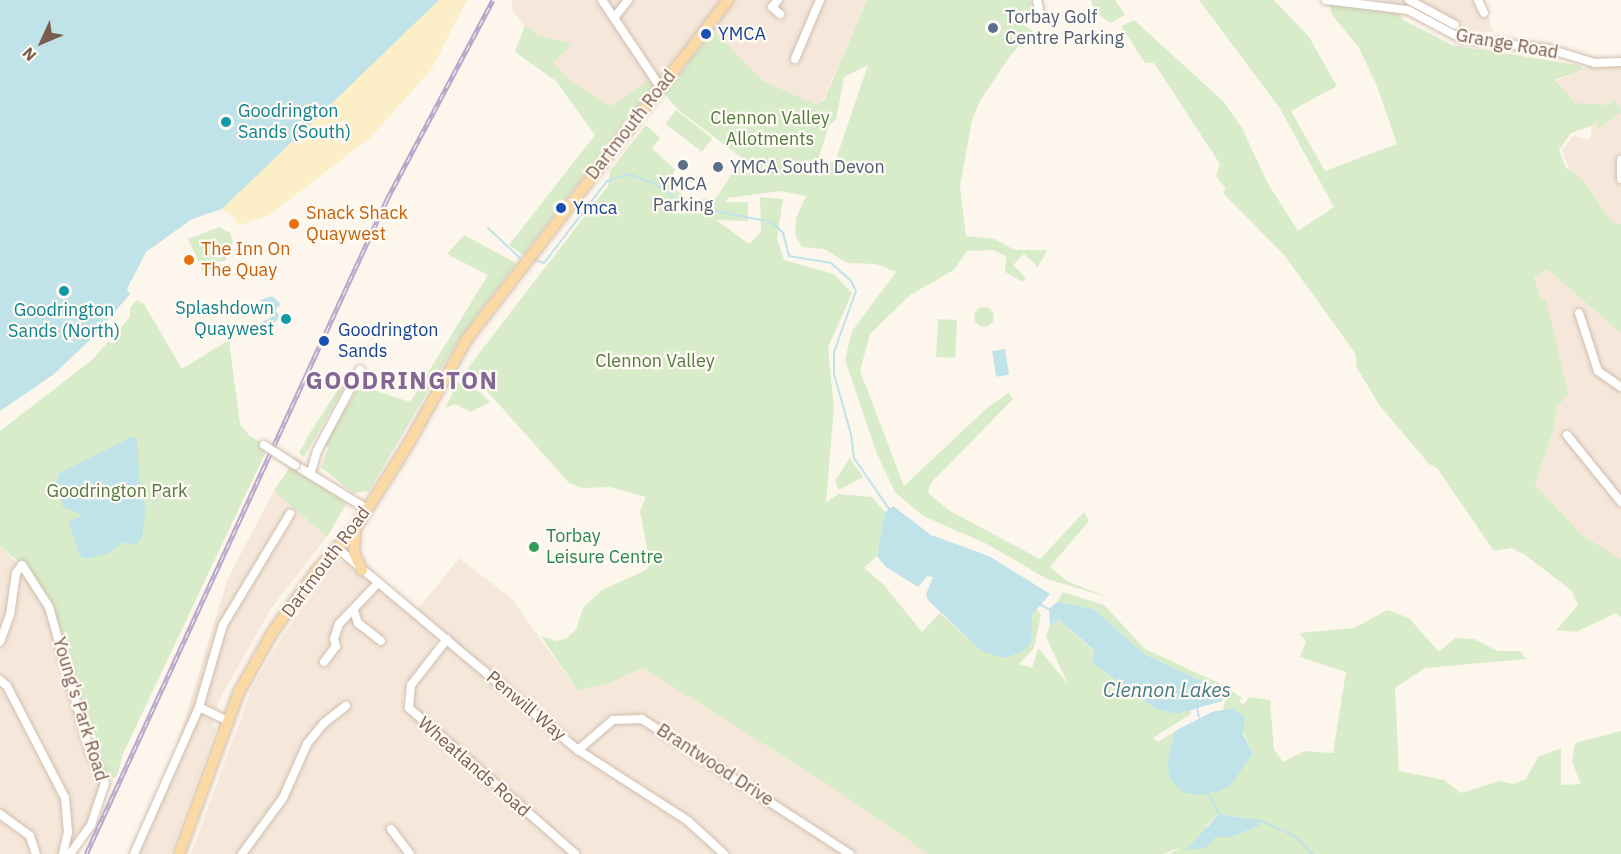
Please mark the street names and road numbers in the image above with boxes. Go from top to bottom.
street label: Grange Road [1454,24,1560,64]
street label: Dartmouth Road [582,66,680,184]
street label: Dartmouth Road [277,502,375,622]
street label: Young's Park Road [48,634,112,784]
street label: Penwill Way [482,666,570,746]
street label: Wheatlands Road [413,712,535,822]
street label: Brantwood Drive [653,719,777,811]

